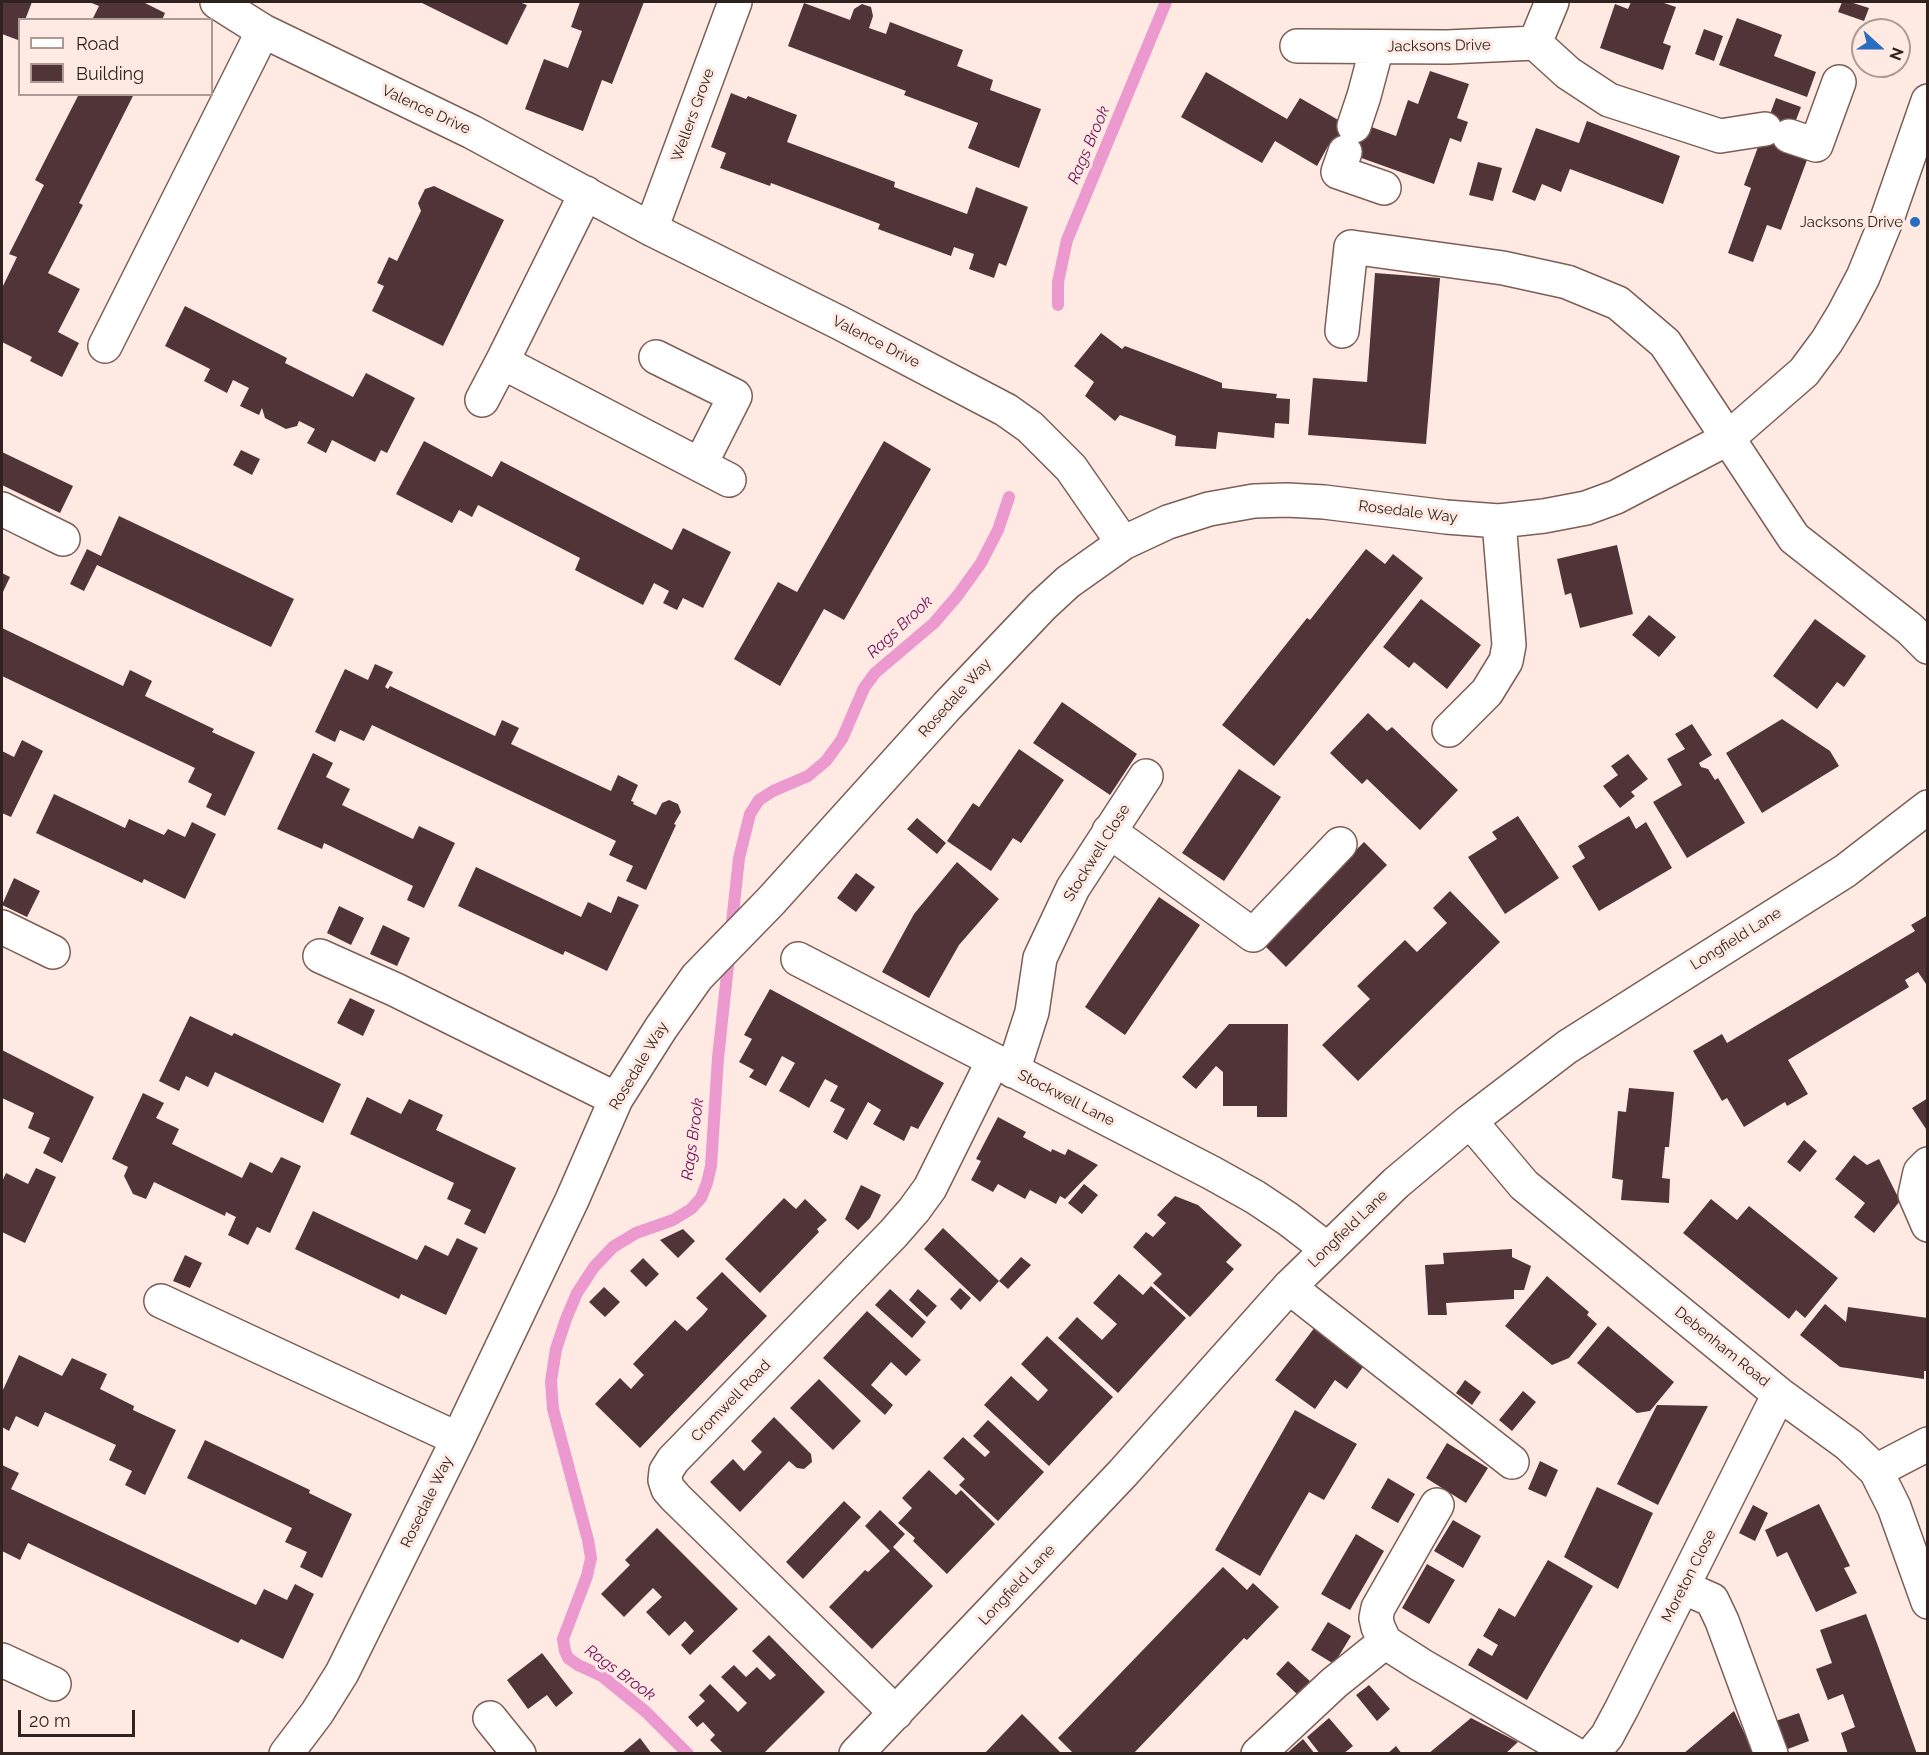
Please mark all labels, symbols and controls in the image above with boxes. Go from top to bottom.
legend [18,18,213,96]
north arrow [1851,18,1911,78]
text: Road [76,33,119,54]
street label: Jacksons Drive [1387,36,1491,56]
text: N [1885,45,1907,63]
text: Building [76,63,144,84]
street label: Wellers Grove [668,66,718,164]
street label: Valence Drive [379,82,473,138]
water label: Rags Brook [1064,103,1114,187]
place label: Jacksons Drive [1800,213,1903,231]
marker: Jacksons Drive [1908,215,1922,229]
street label: Valence Drive [829,312,923,372]
street label: Rosedale Way [1357,497,1459,527]
water label: Rags Brook [863,592,937,662]
street label: Rosedale Way [915,655,995,741]
street label: Stockwell Close [1060,801,1134,905]
street label: Longfield Lane [1687,904,1785,974]
street label: Rosedale Way [606,1019,672,1113]
street label: Stockwell Lane [1015,1066,1117,1130]
water label: Rags Brook [678,1097,708,1181]
street label: Longfield Lane [1304,1187,1392,1271]
street label: Debenham Road [1671,1303,1773,1391]
street label: Cromwell Road [688,1356,774,1446]
street label: Rosedale Way [397,1453,457,1551]
street label: Moreton Close [1658,1527,1720,1625]
street label: Longfield Lane [975,1541,1059,1629]
water label: Rags Brook [581,1641,659,1705]
scale bar [21,1698,138,1736]
text: 20 m [29,1710,71,1731]

